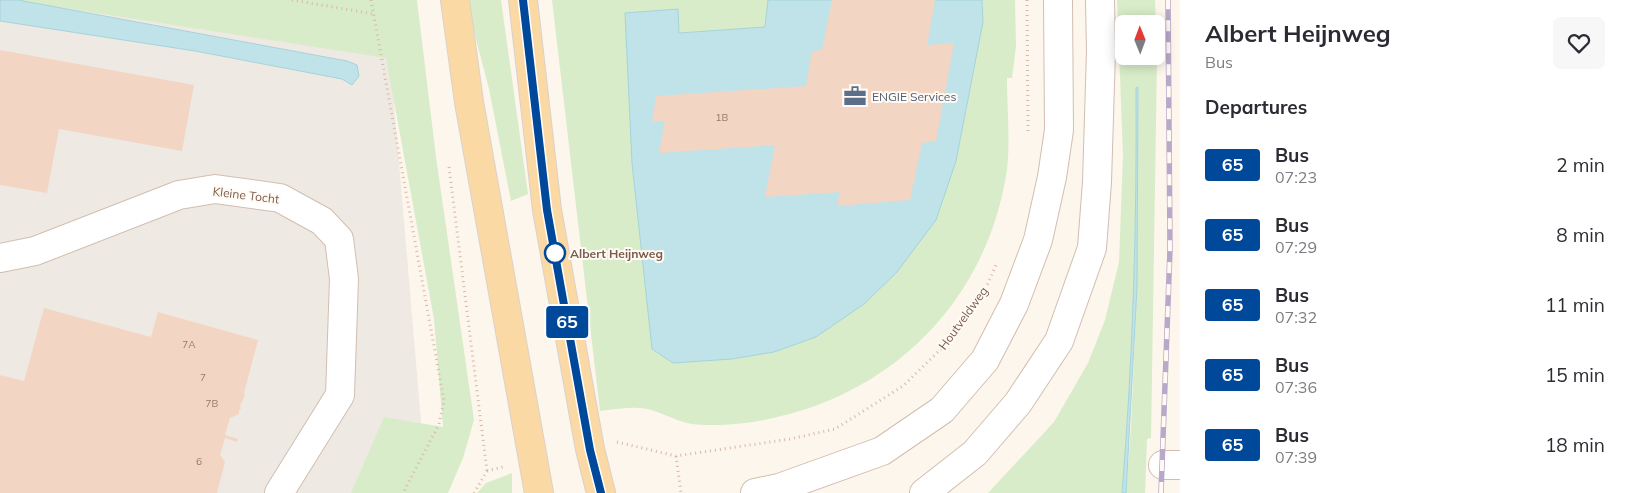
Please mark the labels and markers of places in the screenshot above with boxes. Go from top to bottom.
office icon: ENGIE Services [842,83,868,109]
place label: ENGIE Services [872,89,956,104]
marker: Albert Heijnweg [544,242,566,264]
place label: Albert Heijnweg [570,246,663,261]

